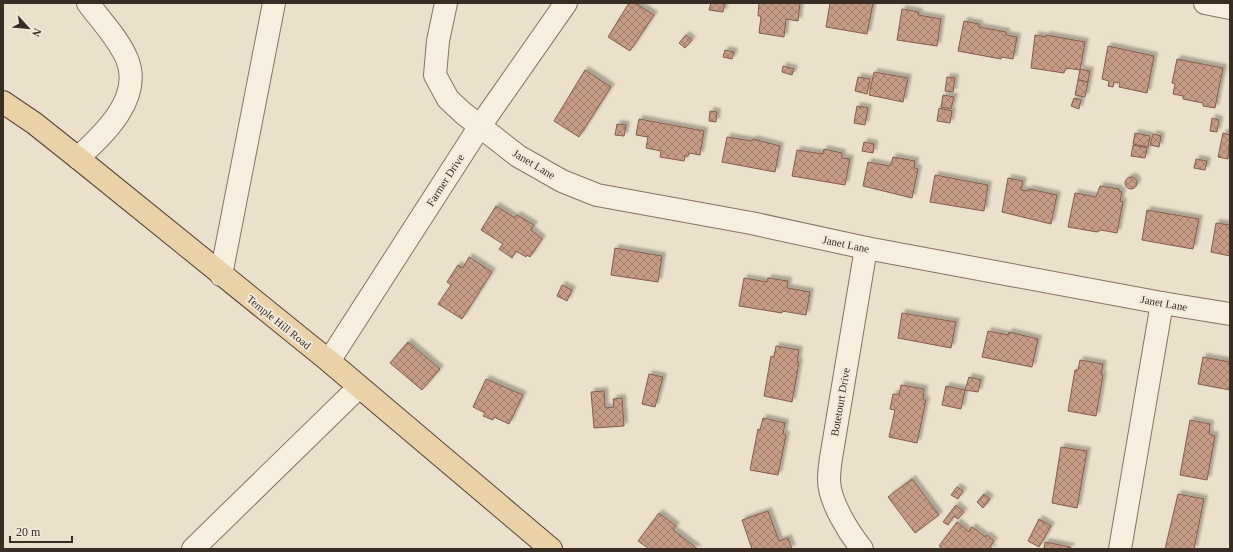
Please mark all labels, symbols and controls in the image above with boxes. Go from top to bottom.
north arrow [8,8,48,48]
text: N [30,26,44,39]
street label: Janet Lane [511,147,557,181]
street label: Farmer Drive [424,152,466,208]
street label: Janet Lane [822,233,871,255]
street label: Temple Hill Road [245,293,314,352]
street label: Janet Lane [1140,293,1188,313]
street label: Botetourt Drive [828,367,852,437]
scale bar [10,518,72,544]
text: 20 m [16,525,41,539]

